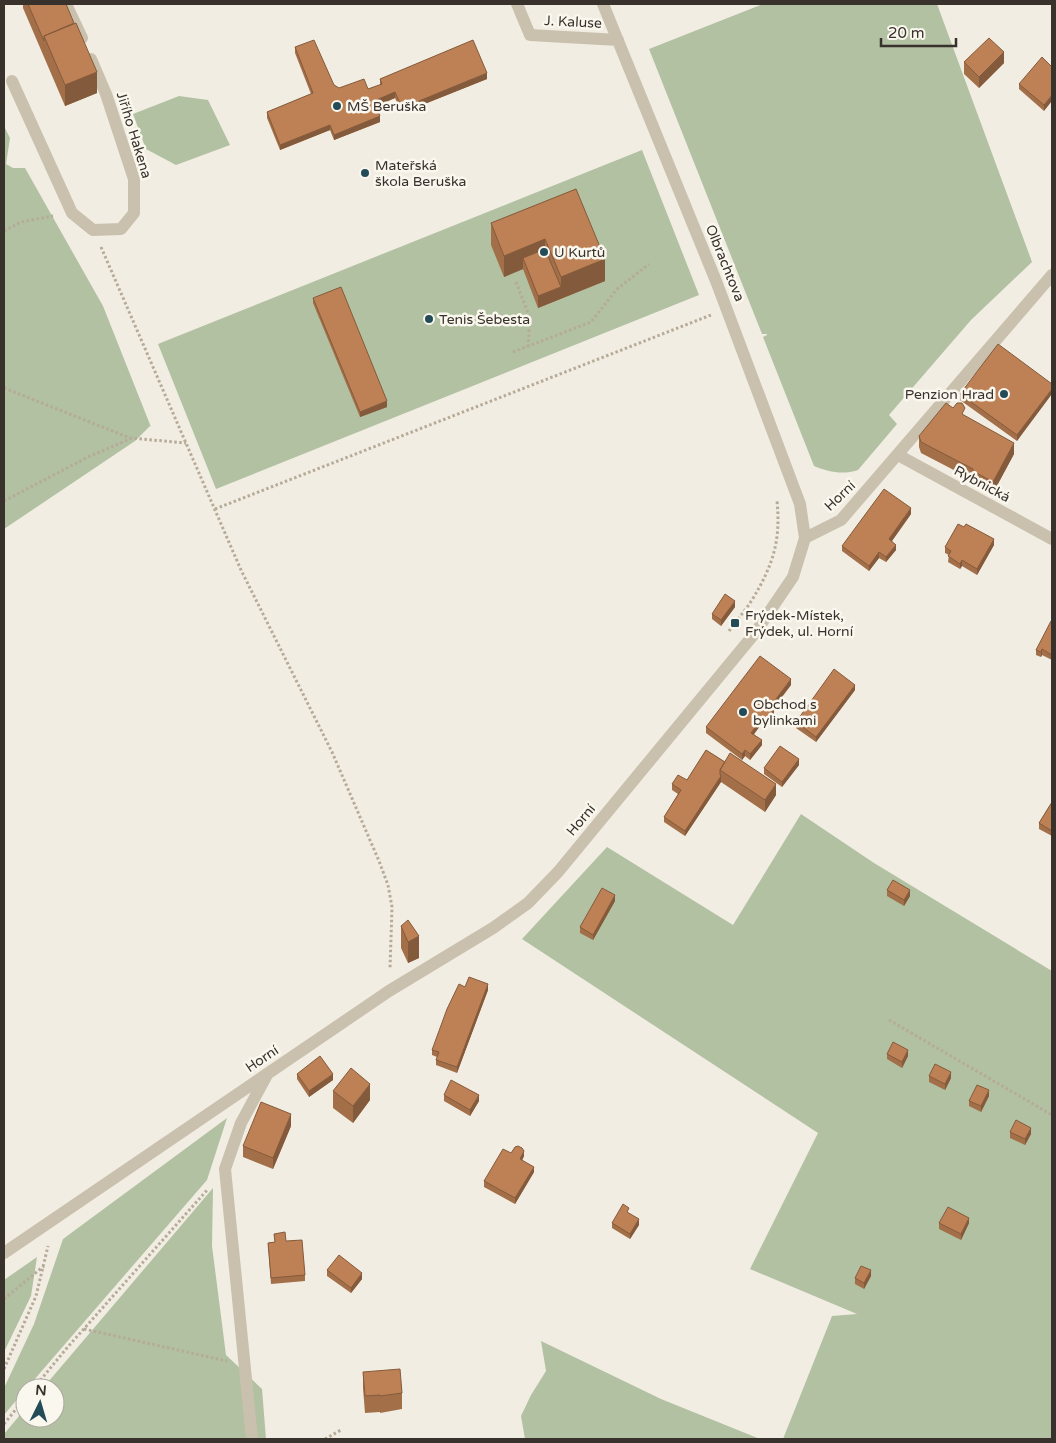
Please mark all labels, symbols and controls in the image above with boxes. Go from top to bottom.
street label: J. Kaluse [544,12,602,32]
scale bar [881,15,956,47]
text: 20 m [888,24,925,42]
street label: Jiřího Hakena [113,90,155,180]
place label: MŠ Beruška [347,98,426,115]
marker: MŠ Beruška [331,100,343,112]
place label: Mateřská škola Beruška [375,157,466,190]
marker: Mateřská škola Beruška [359,167,371,179]
street label: Olbrachtova [702,222,748,304]
place label: U Kurtů [554,244,605,261]
marker: U Kurtů [538,246,550,258]
place label: Tenis Šebesta [439,311,530,328]
marker: Tenis Šebesta [423,313,435,325]
place label: Penzion Hrad [905,386,994,403]
marker: Penzion Hrad [998,388,1010,400]
street label: Rybnická [951,462,1013,506]
street label: Horní [821,477,859,515]
place label: Frýdek-Místek, Frýdek, ul. Horní [745,607,854,640]
marker: Frýdek-Místek, Frýdek, ul. Horní [729,617,741,629]
place label: Obchod s bylinkami [753,696,817,729]
marker: Obchod s bylinkami [737,706,749,718]
street label: Horní [563,800,599,839]
street label: Horní [242,1042,282,1076]
north arrow [15,1378,65,1428]
text: N [35,1382,47,1400]

